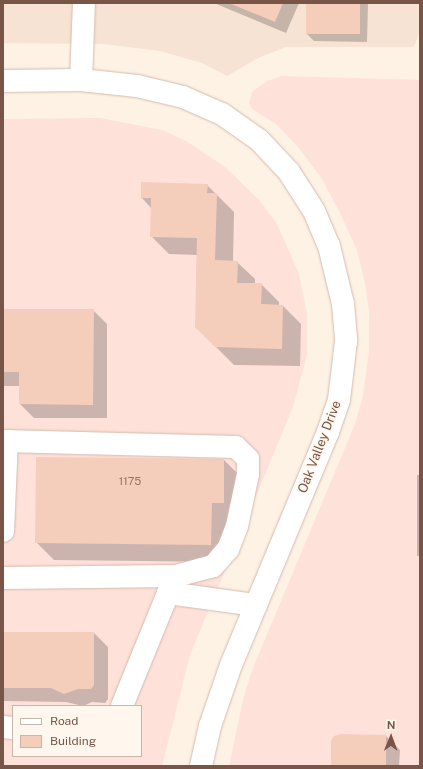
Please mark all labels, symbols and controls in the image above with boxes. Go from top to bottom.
street label: Oak Valley Drive [295,398,345,496]
house number: 1175 [119,474,141,488]
legend [12,705,142,757]
text: Road [50,714,78,728]
north arrow [371,717,411,757]
text: N [387,719,396,731]
text: Building [50,734,96,748]

